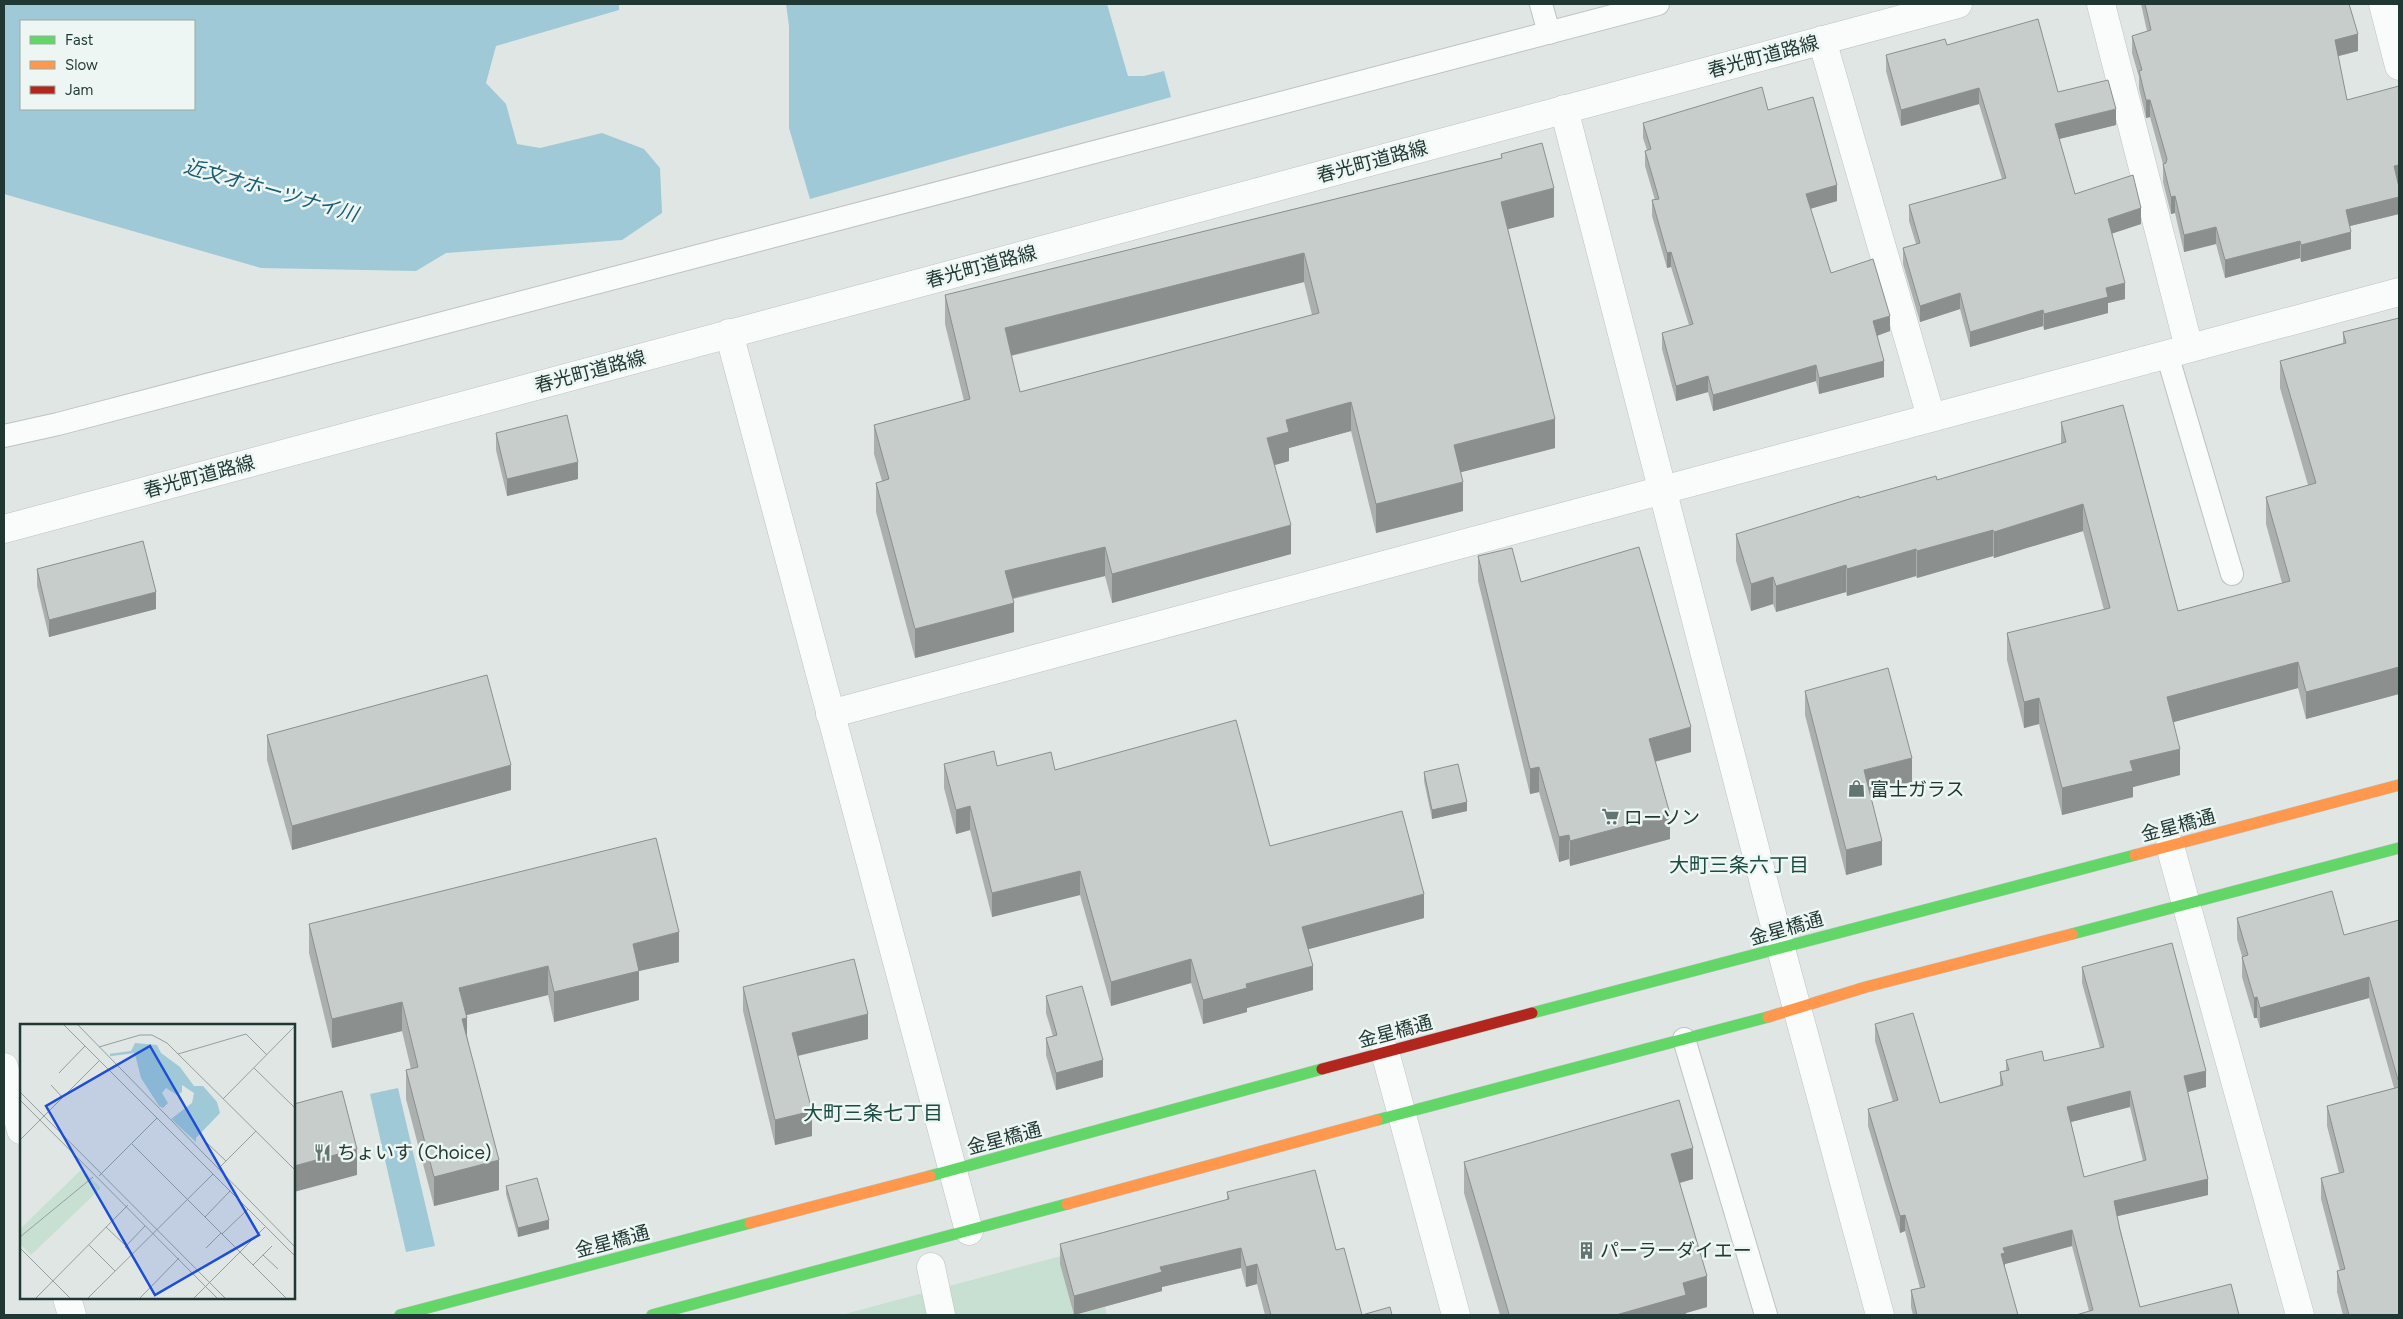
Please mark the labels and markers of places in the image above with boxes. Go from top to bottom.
place label: 富士ガラス [1870,778,1965,801]
shop icon: 富士ガラス [1846,779,1866,799]
place label: ローソン [1624,806,1700,829]
supermarket icon: ローソン [1600,807,1620,827]
place label: ちょいす (Choice) [337,1141,491,1164]
restaurant icon: ちょいす (Choice) [313,1142,333,1162]
place label: パーラーダイエー [1600,1239,1752,1262]
building icon: パーラーダイエー [1576,1240,1596,1260]

